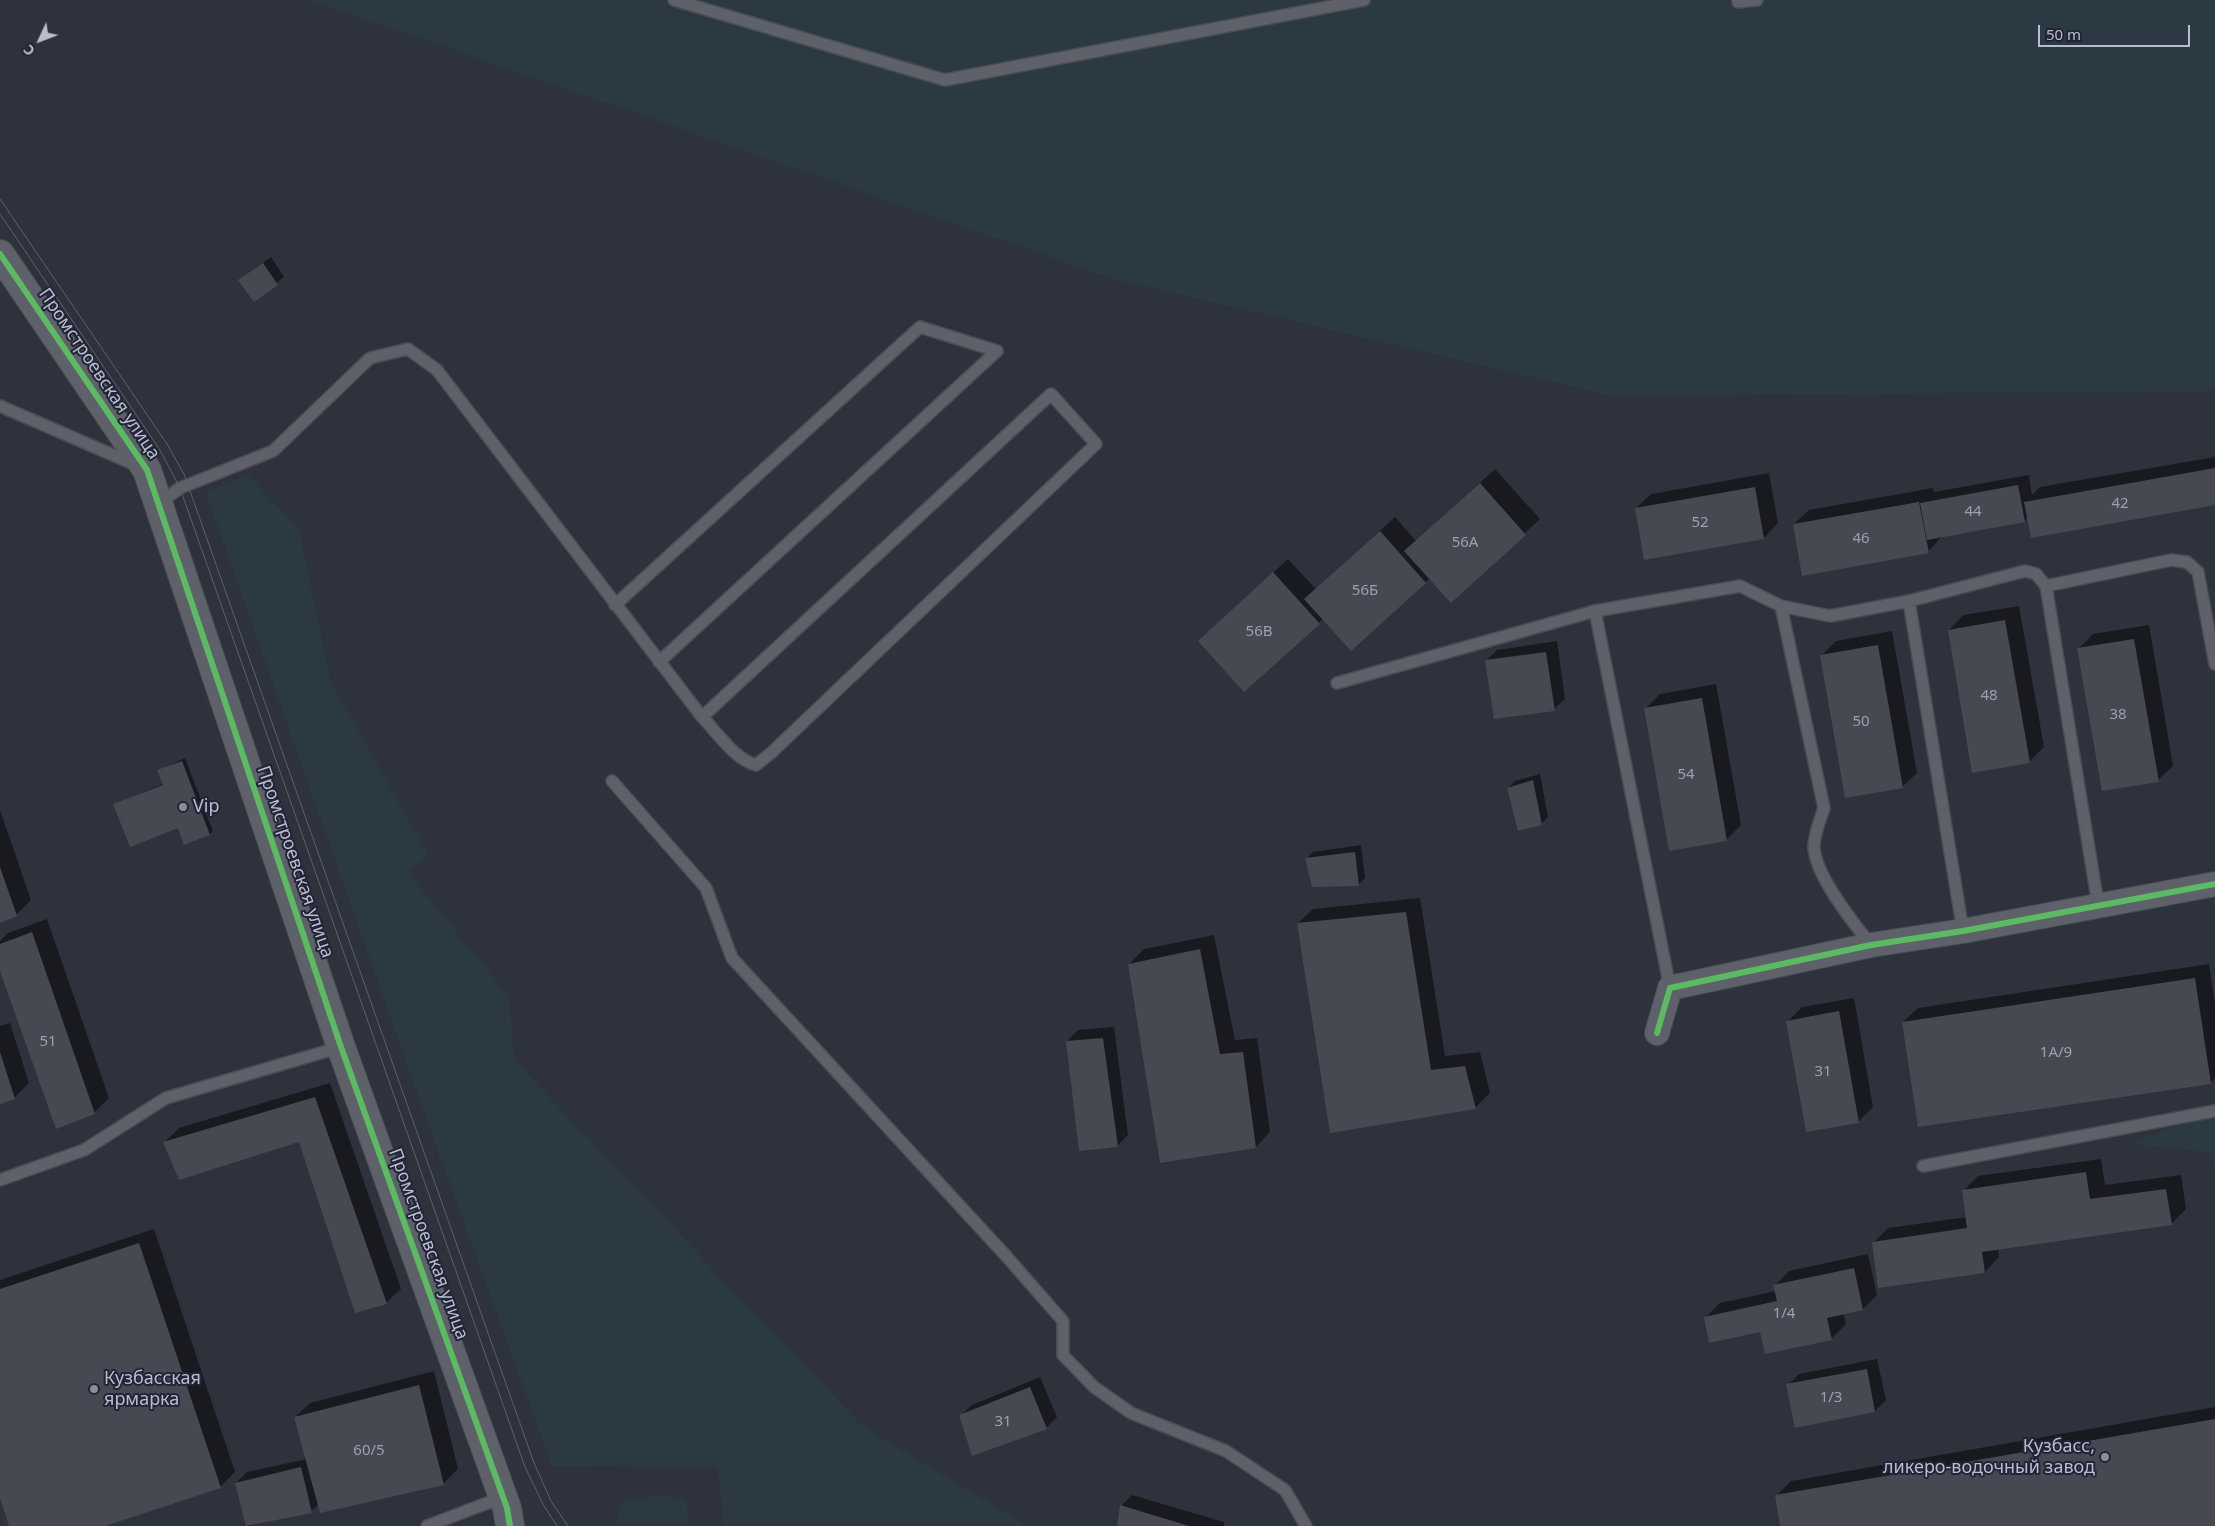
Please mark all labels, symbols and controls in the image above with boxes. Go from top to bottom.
north arrow [15,15,65,65]
scale bar [2040,15,2192,47]
text: 50 m [2046,24,2081,44]
text: С [19,41,39,60]
street label: Промстроевская улица [34,284,164,464]
house number: 42 [2111,495,2129,513]
house number: 44 [1964,503,1982,521]
house number: 52 [1691,514,1709,532]
house number: 46 [1852,530,1870,548]
house number: 56А [1452,534,1478,552]
house number: 56Б [1352,582,1378,600]
house number: 56В [1246,623,1272,641]
house number: 48 [1980,687,1998,705]
house number: 38 [2109,706,2127,724]
house number: 50 [1852,713,1870,731]
street label: Промстроевская улица [252,763,338,961]
house number: 54 [1677,766,1695,784]
place label: Vip [193,796,220,818]
marker: Vip [177,801,189,813]
house number: 51 [39,1033,57,1051]
house number: 1А/9 [2040,1044,2072,1062]
house number: 31 [1814,1063,1832,1081]
street label: Промстроевская улица [383,1146,473,1342]
house number: 1/4 [1773,1305,1795,1323]
place label: Кузбасская ярмарка [104,1368,201,1410]
marker: Кузбасская ярмарка [88,1383,100,1395]
house number: 1/3 [1820,1389,1842,1407]
house number: 31 [994,1413,1012,1431]
place label: Кузбасс, ликеро-водочный завод [1883,1436,2095,1478]
house number: 60/5 [353,1442,385,1460]
marker: Кузбасс, ликеро-водочный завод [2099,1451,2111,1463]

